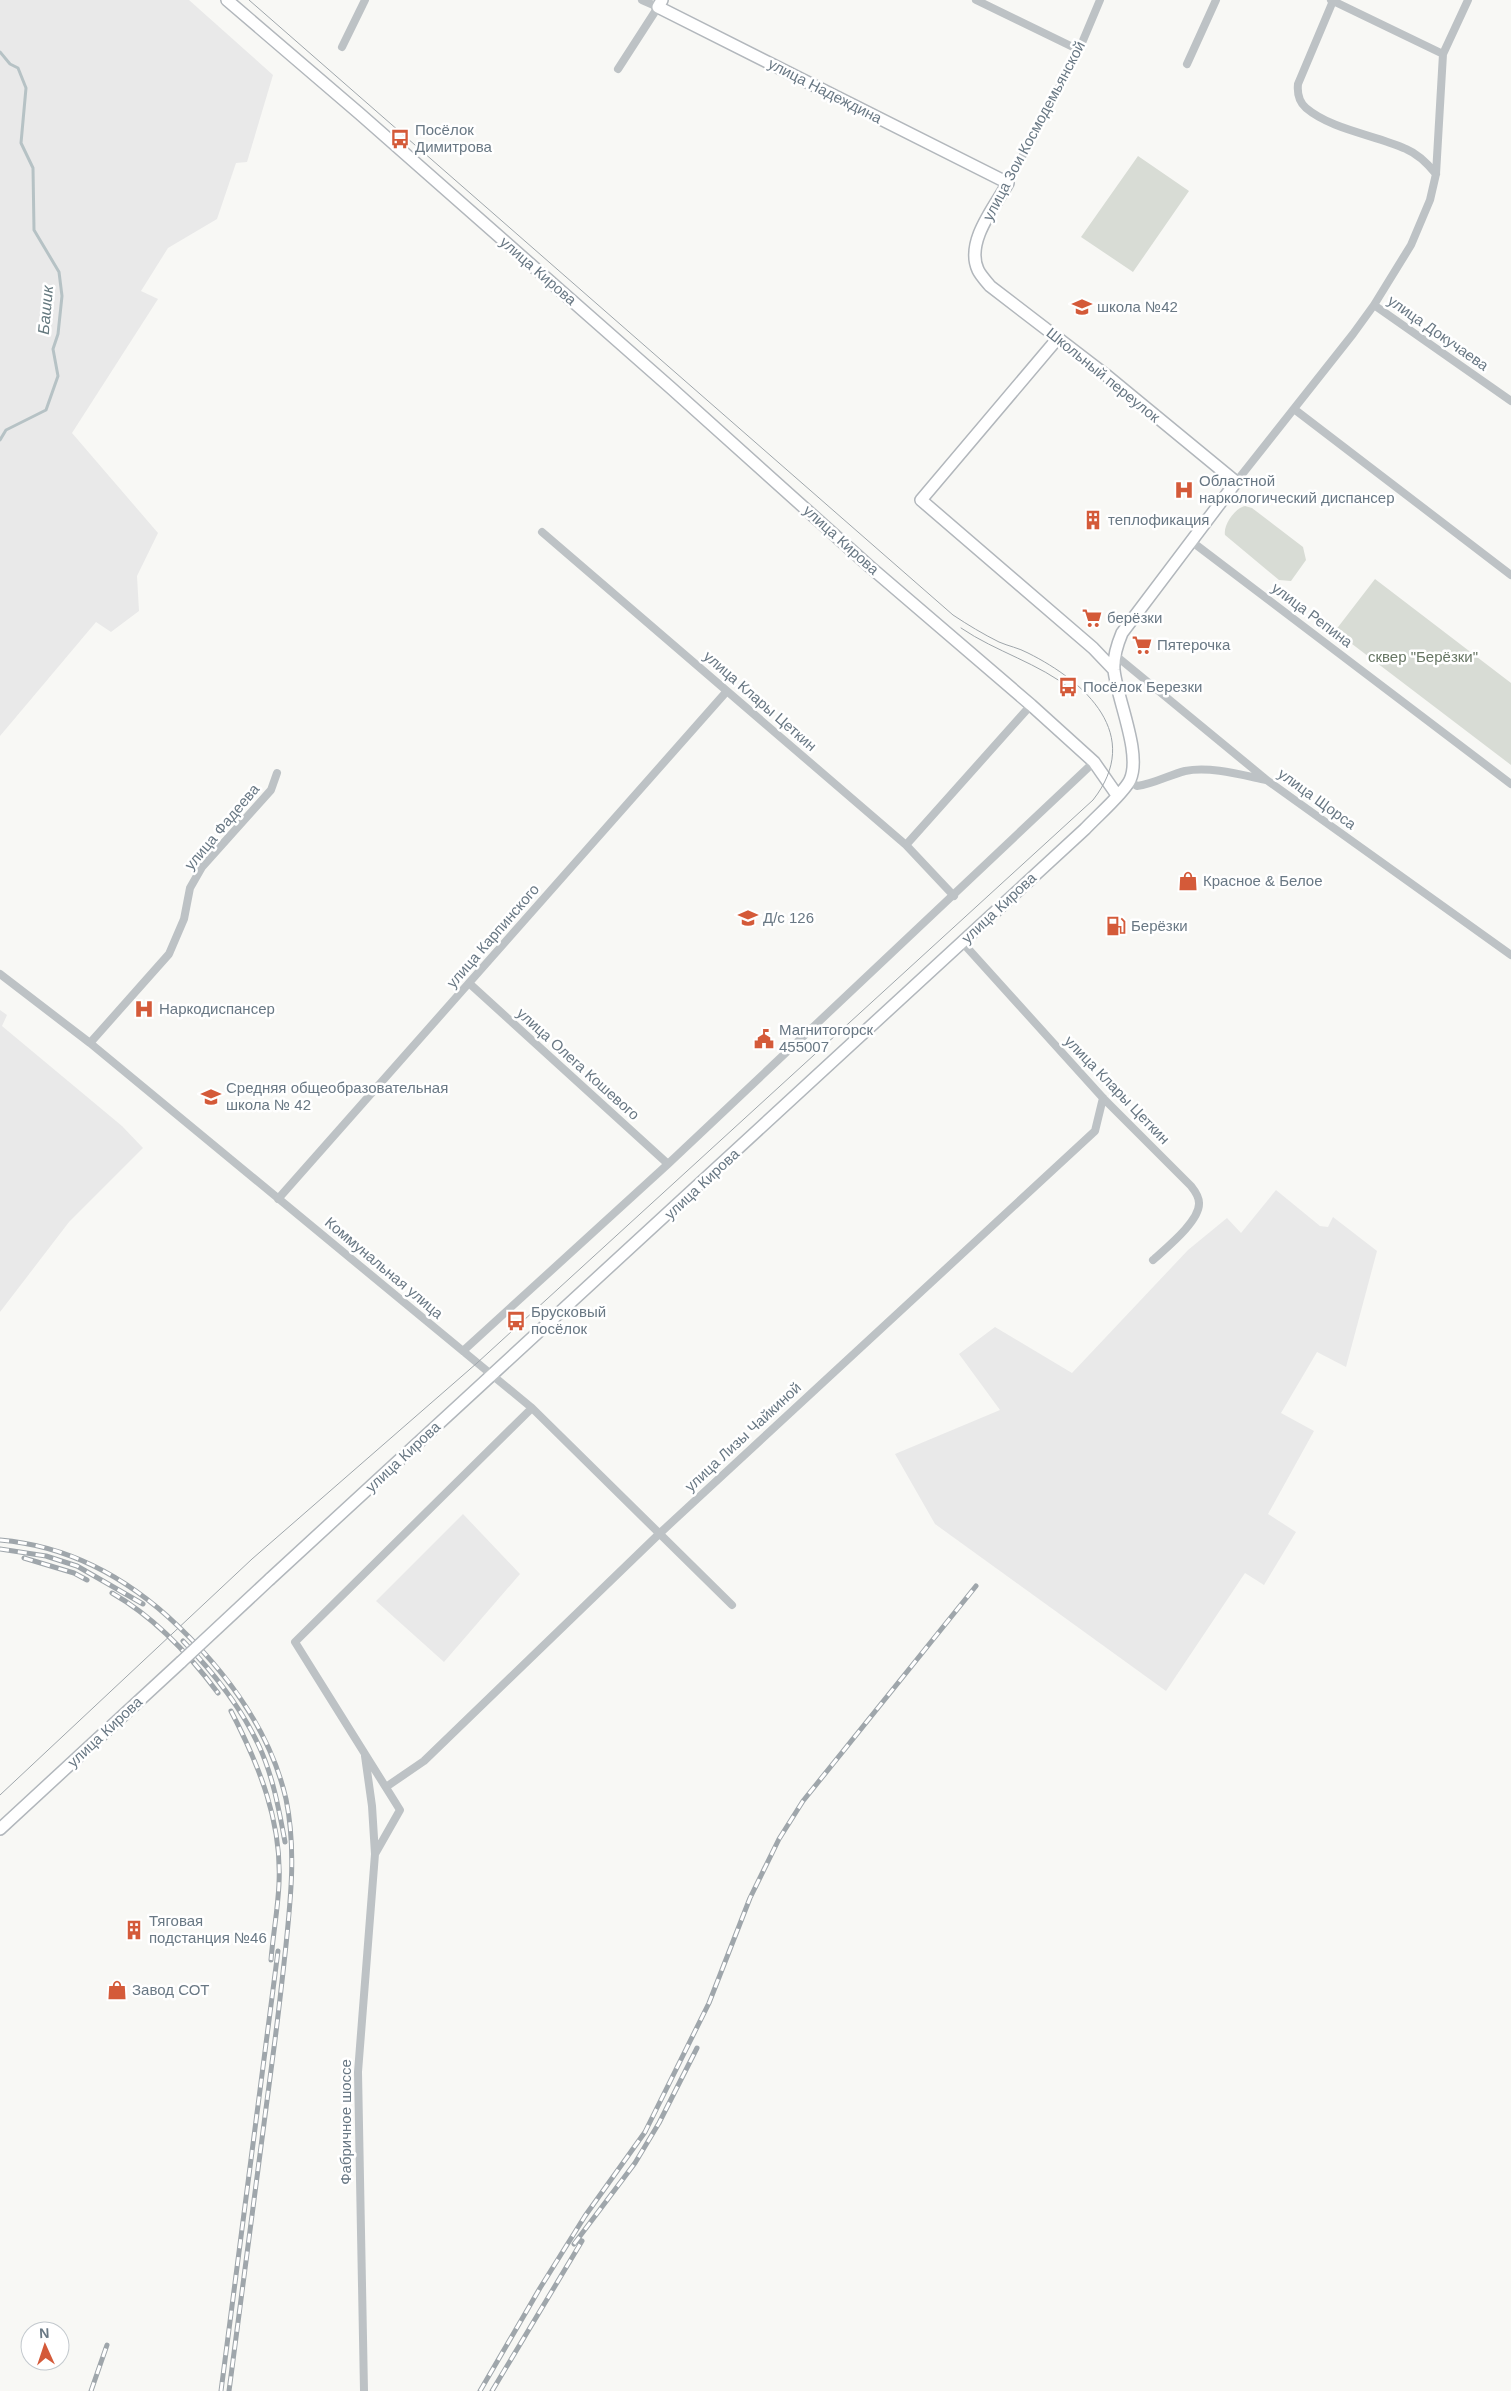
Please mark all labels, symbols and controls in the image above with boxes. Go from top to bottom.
street label: улица Зои Космодемьянской [979,38,1088,223]
street label: улица Надеждина [766,55,885,127]
place label: Посёлок Димитрова [415,121,493,155]
bus stop icon: Посёлок Димитрова [389,128,411,150]
street label: улица Кирова [497,233,580,309]
water label: Башик [35,283,56,335]
street label: улица Докучаева [1385,292,1492,374]
school or university icon: школа №42 [1071,296,1093,318]
place label: школа №42 [1097,298,1178,315]
street label: Школьный переулок [1043,324,1164,426]
place label: Областной наркологический диспансер [1199,472,1395,506]
hospital icon: Областной наркологический диспансер [1173,479,1195,501]
street label: улица Кирова [800,501,883,578]
building icon: теплофикация [1082,509,1104,531]
place label: теплофикация [1108,511,1209,528]
street label: улица Репина [1269,579,1356,651]
supermarket icon: берёзки [1081,607,1103,629]
place label: берёзки [1107,609,1162,626]
supermarket icon: Пятерочка [1131,634,1153,656]
place label: Пятерочка [1157,636,1231,653]
street label: улица Клары Цеткин [701,647,820,754]
park label: сквер "Берёзки" [1368,648,1478,665]
bus stop icon: Посёлок Березки [1057,676,1079,698]
place label: Посёлок Березки [1083,678,1202,695]
street label: улица Щорса [1275,765,1360,833]
street label: улица Фадеева [181,780,263,873]
street label: улица Кирова [958,868,1040,946]
shop icon: Красное & Белое [1177,870,1199,892]
place label: Красное & Белое [1203,872,1323,889]
street label: улица Карпинского [443,880,542,991]
school or university icon: Д/с 126 [737,907,759,929]
place label: Д/с 126 [763,909,814,926]
fuel station icon: Берёзки [1105,915,1127,937]
place label: Берёзки [1131,917,1188,934]
hospital icon: Наркодиспансер [133,998,155,1020]
place label: Наркодиспансер [159,1000,275,1017]
street label: улица Олега Кошевого [514,1004,643,1123]
place label: Магнитогорск 455007 [779,1021,874,1055]
public building icon: Магнитогорск 455007 [753,1028,775,1050]
street label: улица Клары Цеткин [1061,1032,1173,1147]
place label: Средняя общеобразовательная школа № 42 [226,1079,448,1113]
school or university icon: Средняя общеобразовательная школа № 42 [200,1086,222,1108]
street label: улица Кирова [661,1144,743,1222]
street label: Коммунальная улица [322,1213,447,1322]
place label: Брусковый посёлок [531,1303,606,1337]
bus stop icon: Брусковый посёлок [505,1310,527,1332]
street label: улица Лизы Чайкиной [681,1379,804,1495]
street label: улица Кирова [362,1417,444,1495]
street label: улица Кирова [64,1692,146,1770]
place label: Тяговая подстанция №46 [149,1912,267,1946]
building icon: Тяговая подстанция №46 [123,1919,145,1941]
shop icon: Завод СОТ [106,1979,128,2001]
place label: Завод СОТ [132,1981,209,1998]
street label: Фабричное шоссе [337,2059,354,2185]
north arrow [20,2321,70,2371]
text: N [39,2325,50,2341]

